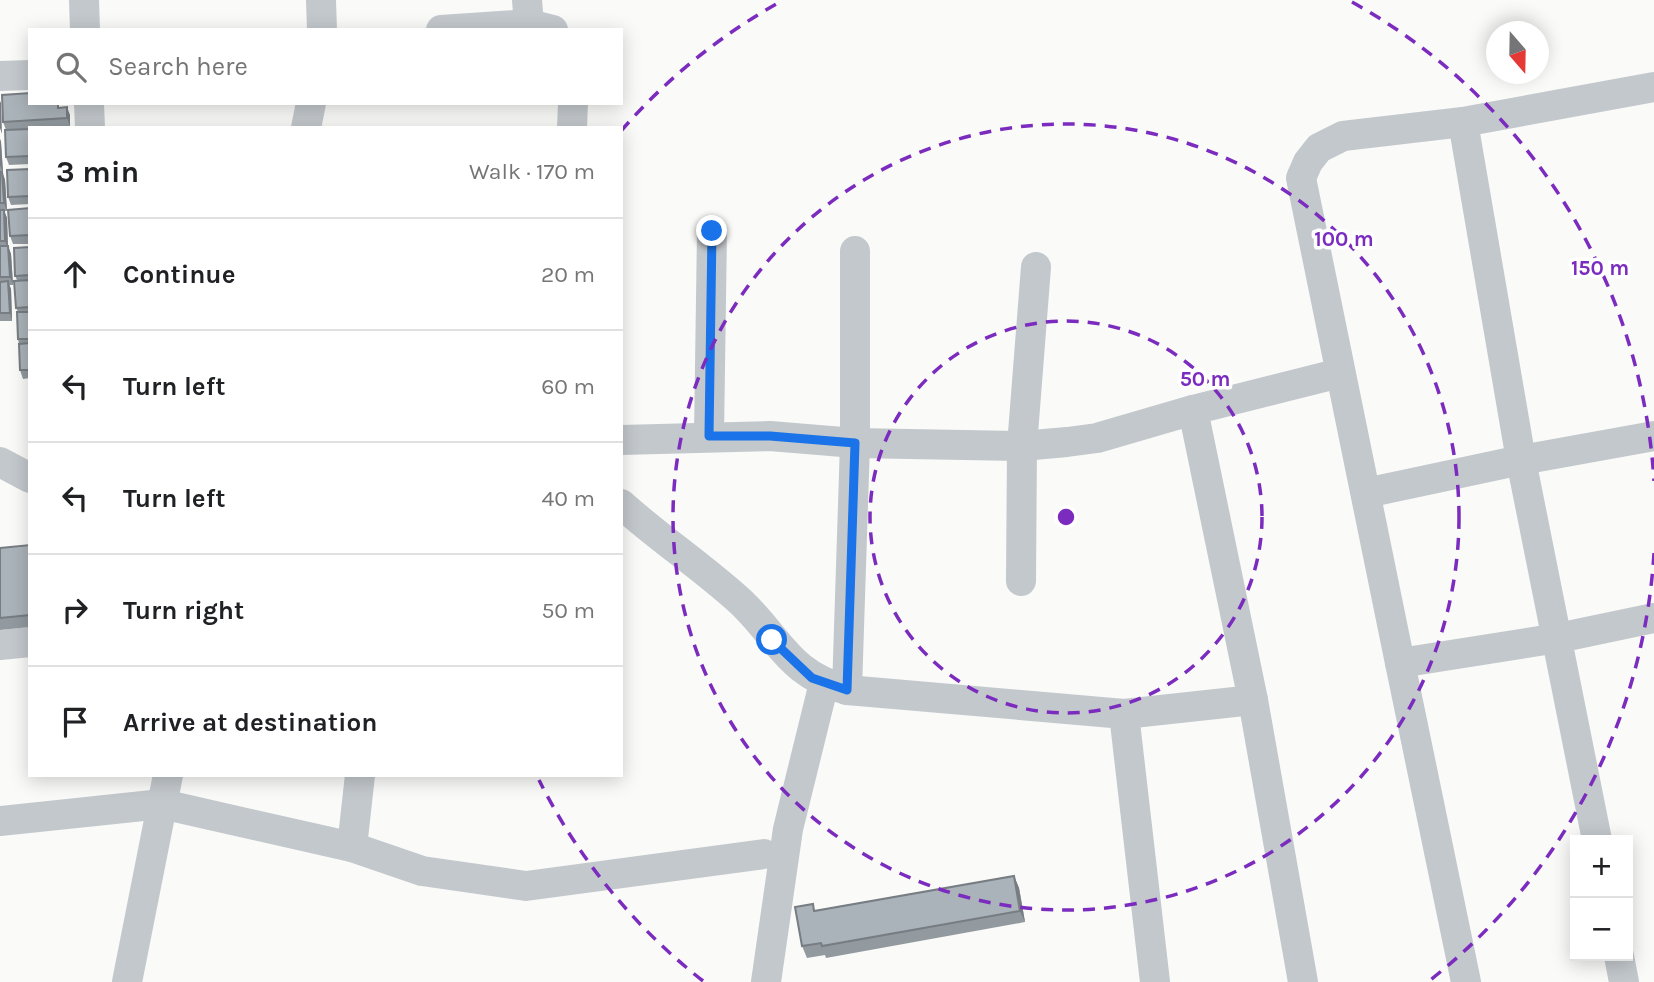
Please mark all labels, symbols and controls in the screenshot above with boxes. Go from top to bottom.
north arrow [1486,21,1549,84]
search box [28,28,623,105]
icon: search [52,48,90,86]
text: Search here [108,51,248,82]
text: 3 min [56,154,139,190]
text: Walk · 170 m [469,158,595,185]
route end [696,215,727,246]
text: 100 m [1314,227,1374,251]
icon: ahead [56,255,94,293]
text: 150 m [1571,256,1629,280]
text: Continue [123,259,235,290]
text: 20 m [541,261,595,288]
icon: left [56,367,94,405]
text: 50 m [1180,367,1230,391]
text: Turn left [123,371,225,402]
text: 60 m [541,373,595,400]
icon: left [56,479,94,517]
text: Turn left [123,483,225,514]
text: 40 m [542,485,595,512]
centre of rings [1054,505,1078,529]
icon: right [56,591,94,629]
text: Turn right [123,595,244,626]
text: 50 m [541,597,595,624]
route start [756,624,787,655]
icon: arrive [56,703,94,741]
text: Arrive at destination [123,707,377,738]
map controls [1570,835,1633,961]
button: + [1570,835,1633,898]
button: − [1570,898,1633,961]

